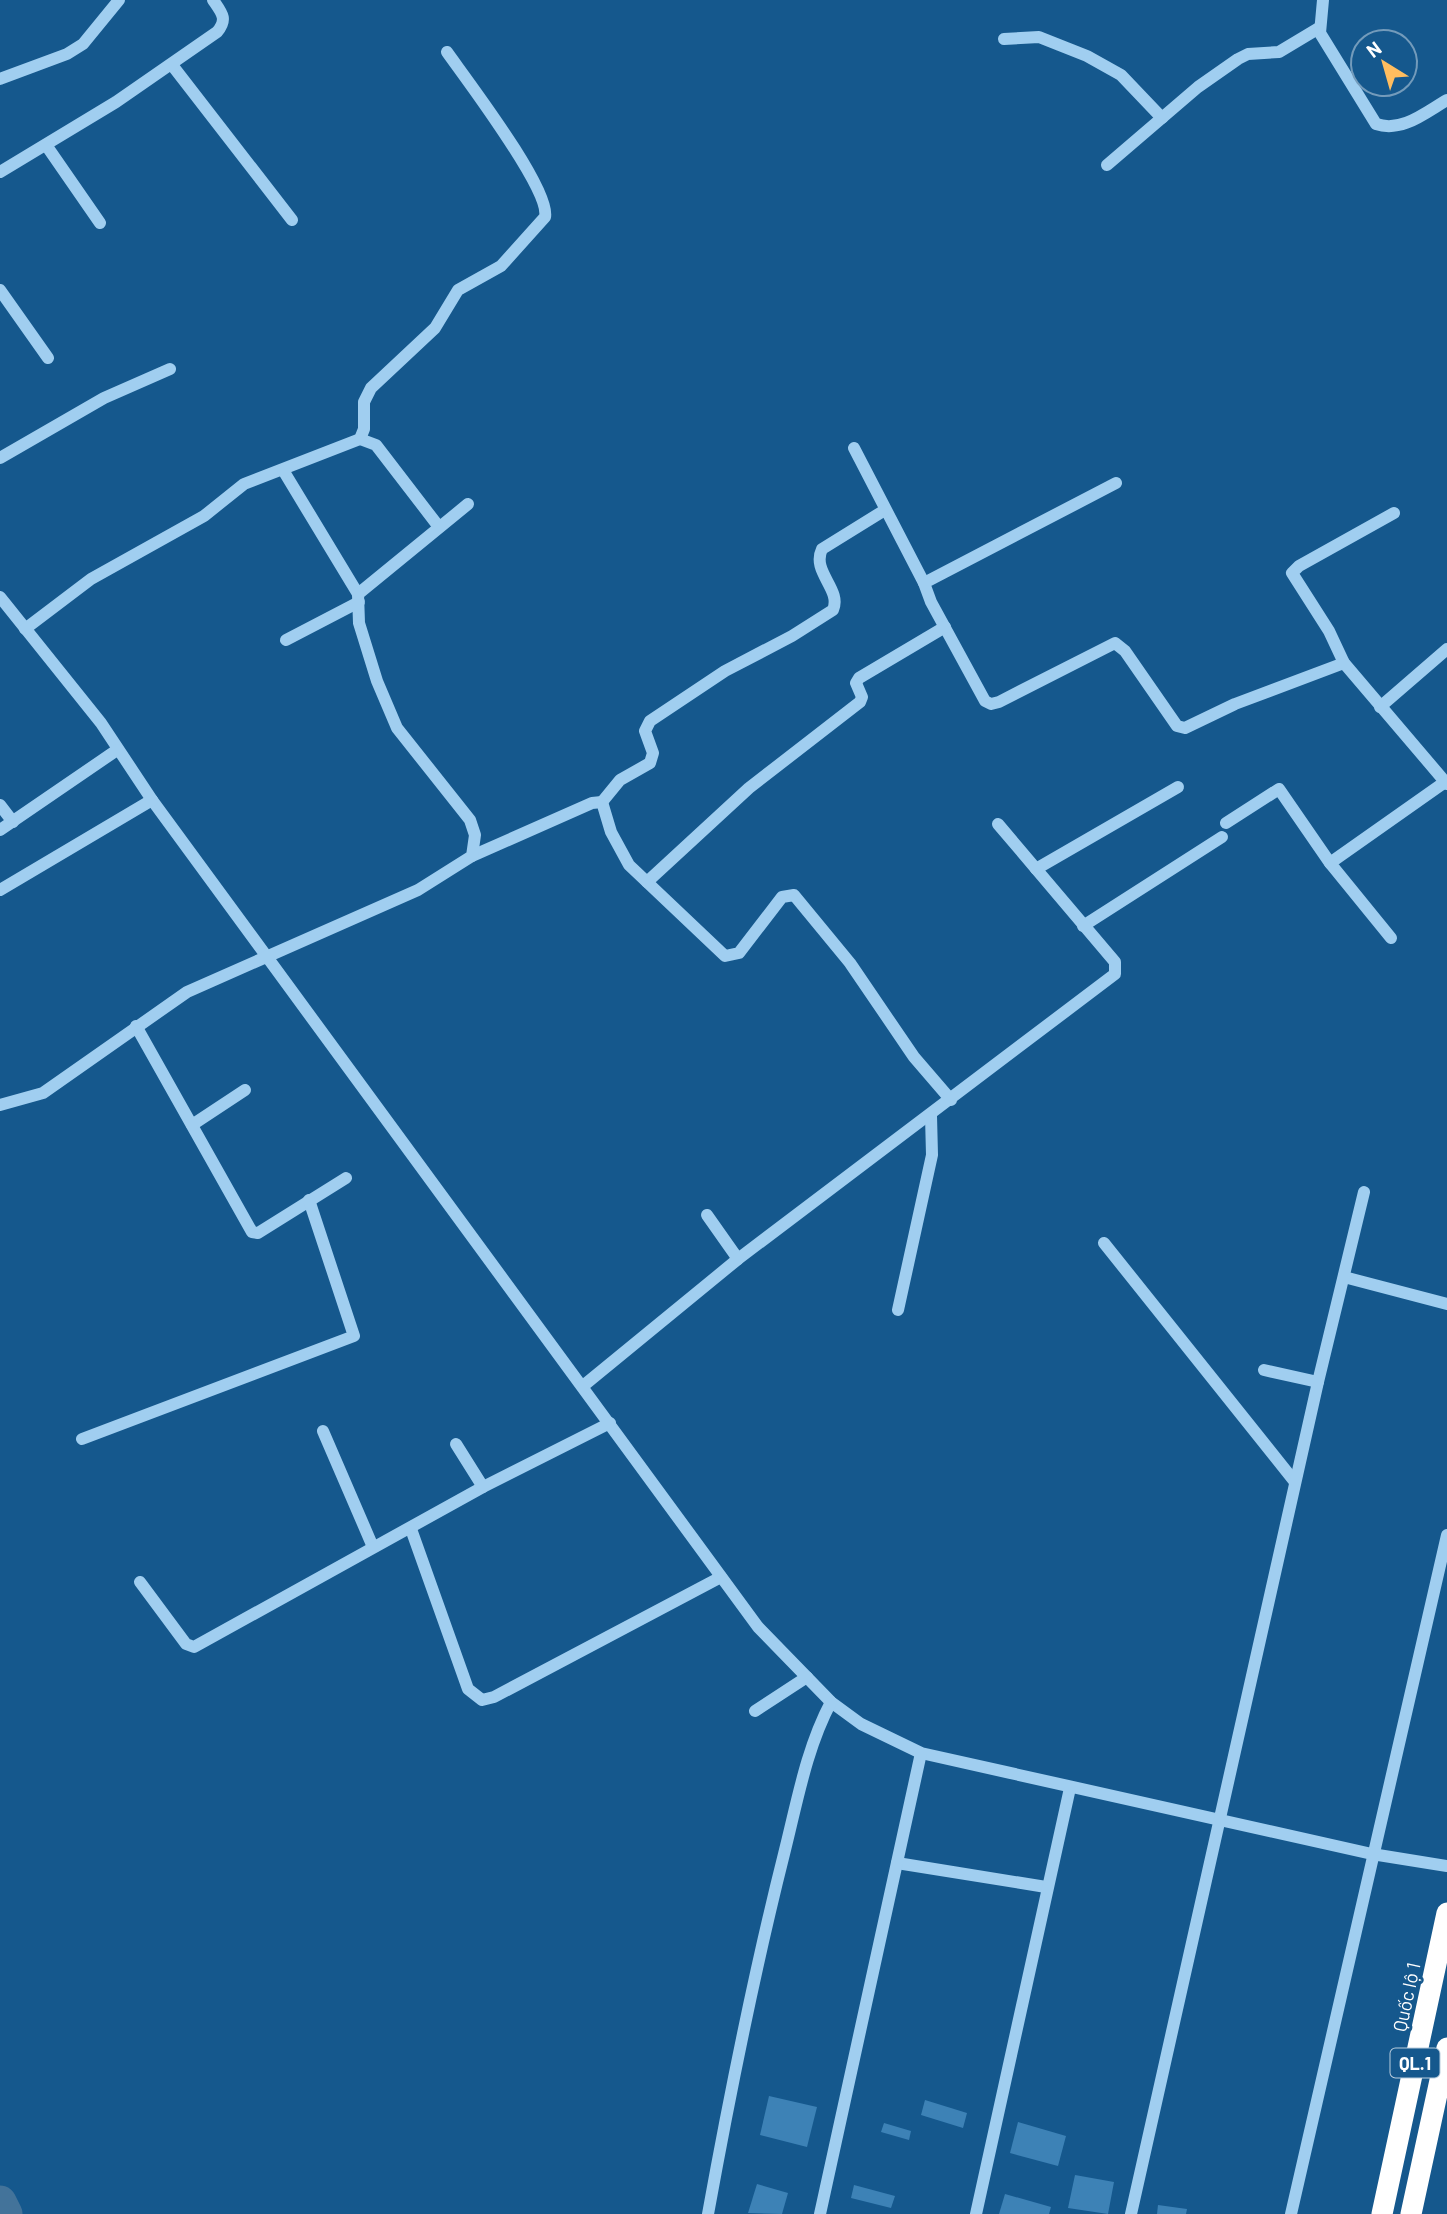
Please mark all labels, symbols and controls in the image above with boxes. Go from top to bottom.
north arrow [1349,28,1419,98]
text: N [1361,36,1385,62]
street label: Quốc lộ 1 [1387,1960,1425,2034]
road number: QL.1 [1390,2048,1440,2078]

